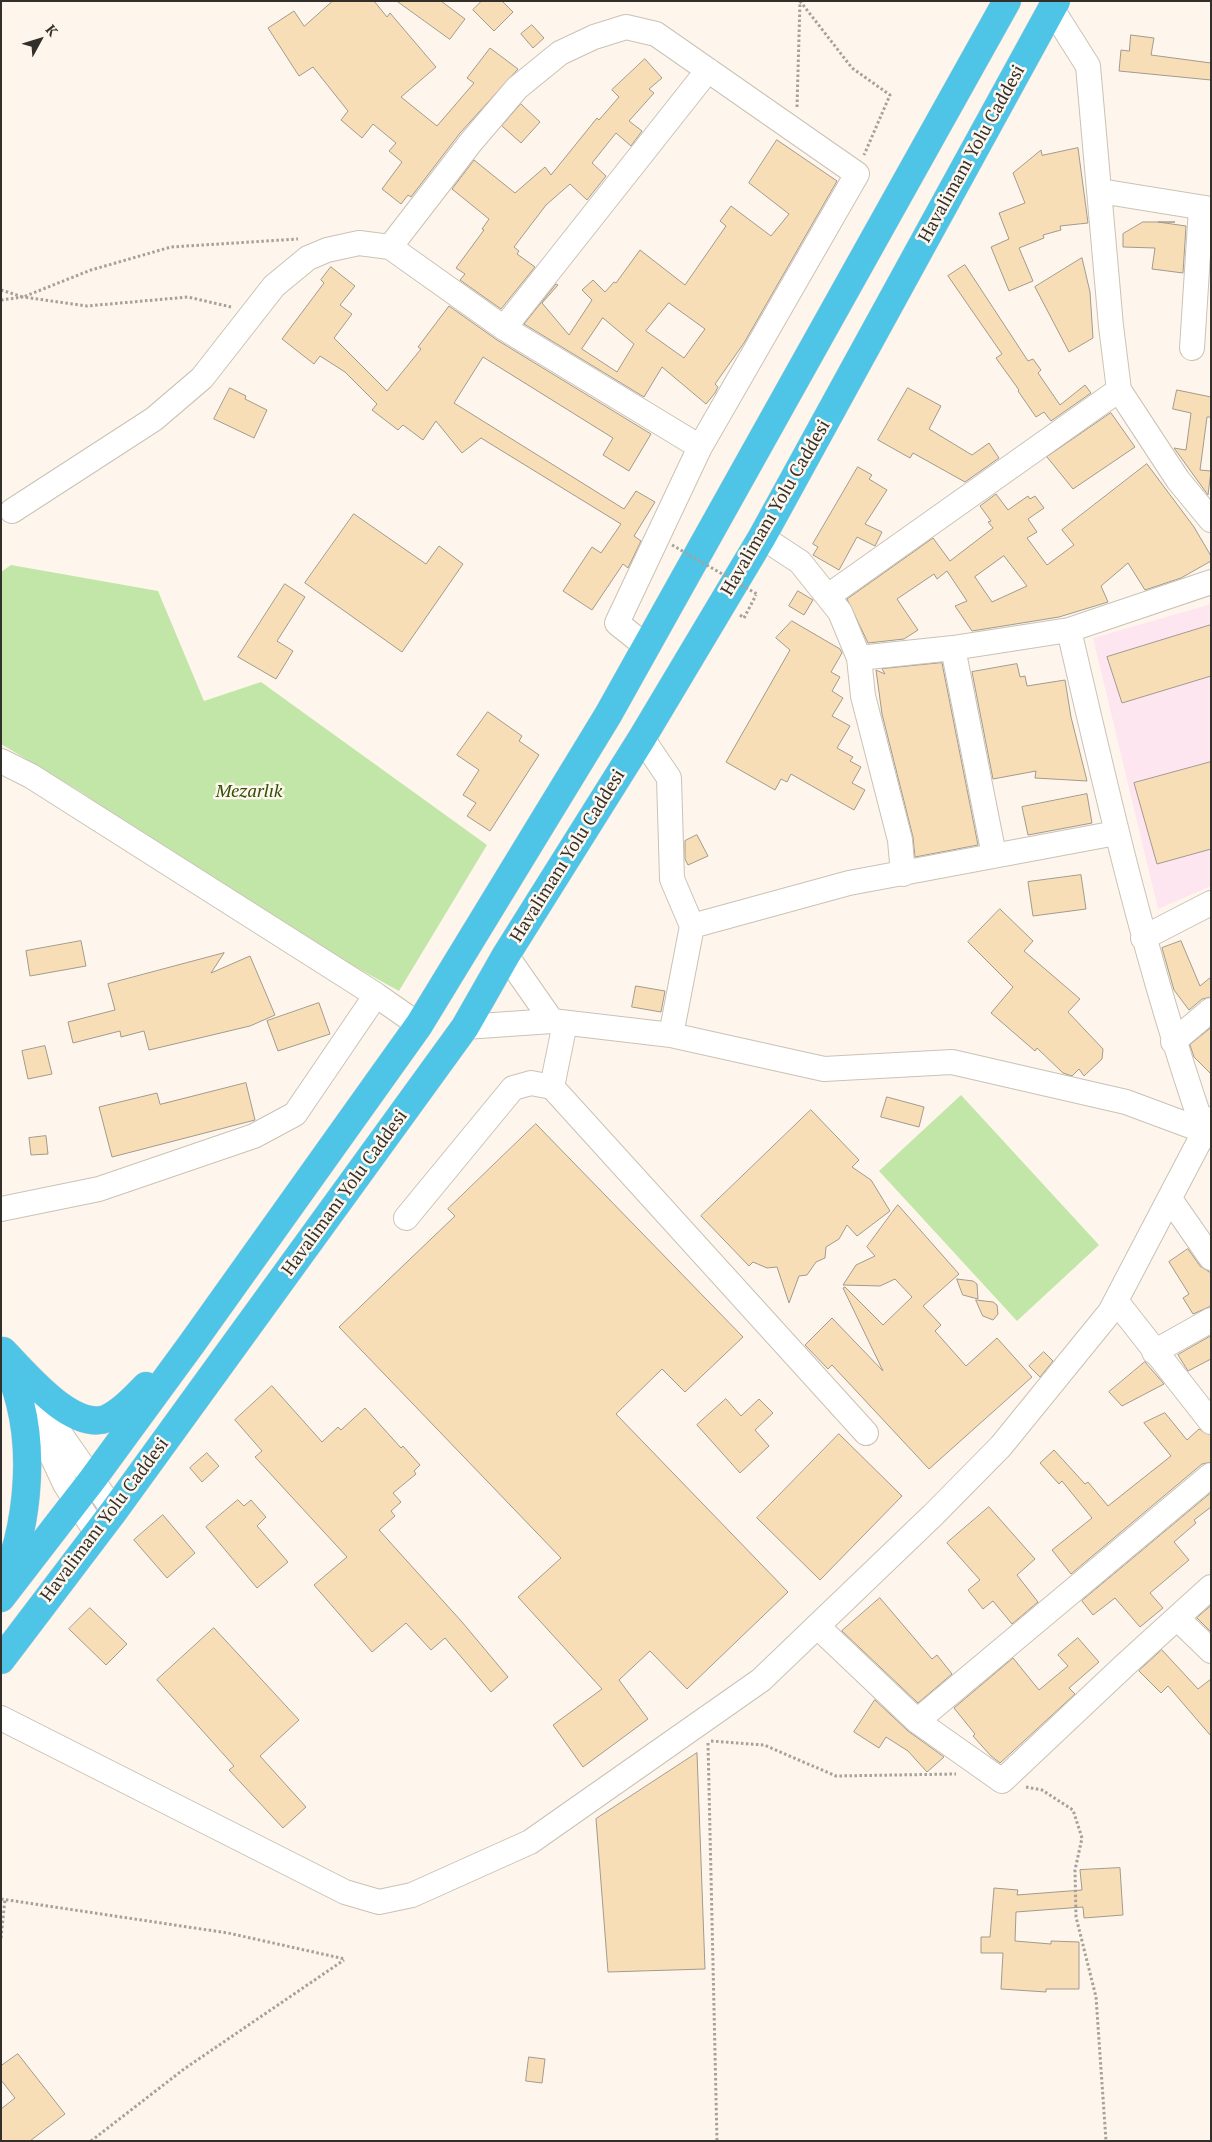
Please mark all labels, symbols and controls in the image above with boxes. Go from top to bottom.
north arrow [15,15,65,65]
text: K [42,20,63,40]
street label: Havalimanı Yolu Caddesi [914,62,1030,246]
street label: Havalimanı Yolu Caddesi [717,416,835,600]
street label: Havalimanı Yolu Caddesi [506,766,630,946]
park label: Mezarlık [216,781,282,803]
street label: Havalimanı Yolu Caddesi [278,1106,412,1280]
street label: Havalimanı Yolu Caddesi [36,1434,174,1606]

